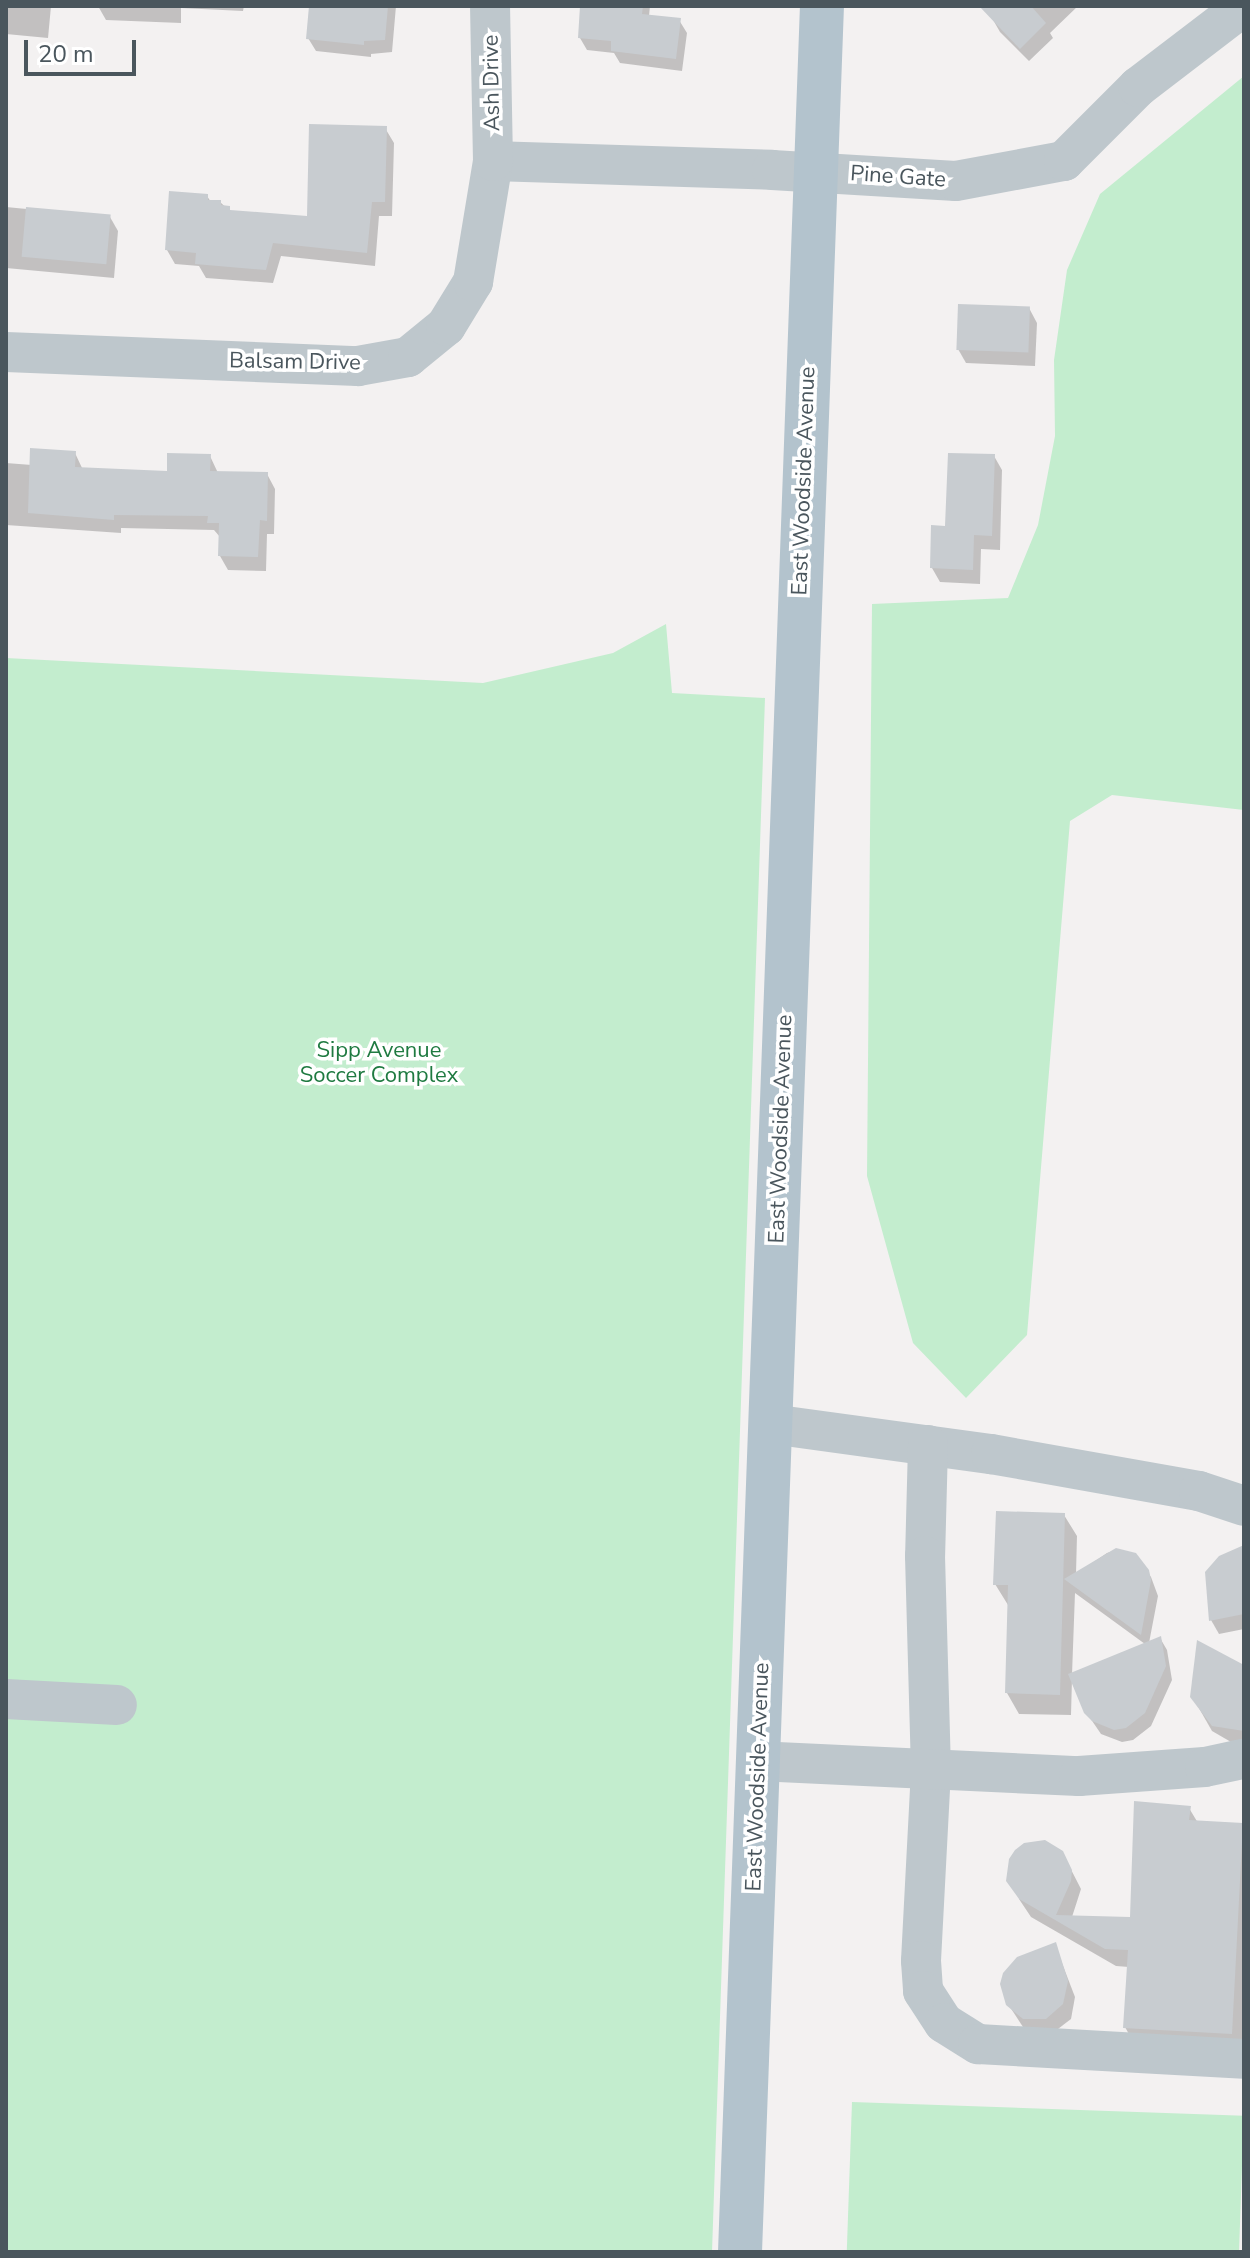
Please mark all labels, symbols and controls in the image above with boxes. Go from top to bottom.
scale bar [28,24,140,74]
street label: Ash Drive [478,34,506,132]
text: 20 m [38,38,94,70]
street label: Pine Gate [849,160,947,194]
street label: Balsam Drive [229,348,361,376]
street label: East Woodside Avenue [787,366,821,596]
street label: East Woodside Avenue [764,1014,798,1244]
park label: Sipp Avenue Soccer Complex [300,1037,458,1088]
street label: East Woodside Avenue [741,1662,775,1892]

